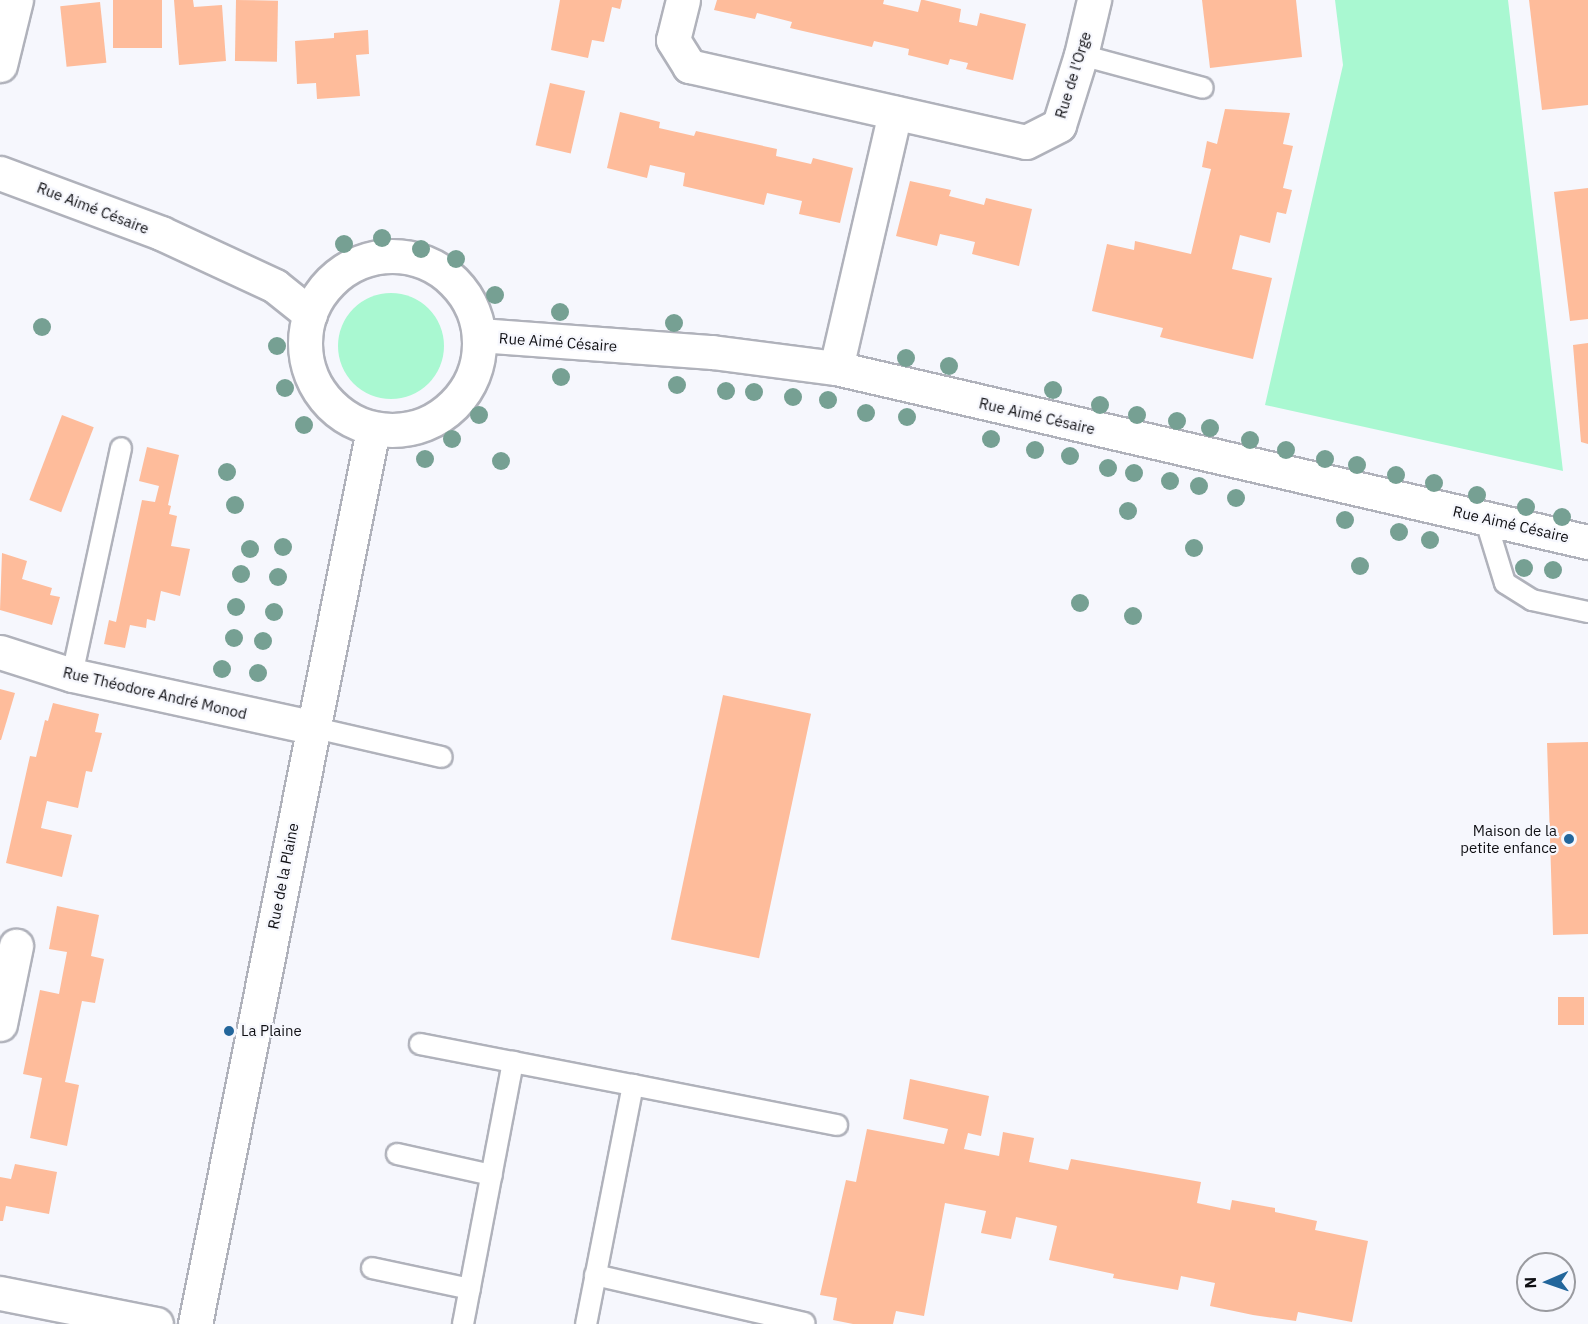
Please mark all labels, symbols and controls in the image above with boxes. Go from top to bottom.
street label: Rue de l'Orge [1051,29,1095,121]
street label: Rue Aimé Césaire [35,178,151,238]
street label: Rue Aimé Césaire [498,329,618,355]
street label: Rue Aimé Césaire [977,394,1097,438]
street label: Rue Aimé Césaire [1451,502,1571,546]
street label: Rue Théodore André Monod [61,663,249,723]
street label: Rue de la Plaine [264,821,302,931]
place label: Maison de la petite enfance [1460,821,1557,856]
marker: Maison de la petite enfance [1562,832,1576,846]
place label: La Plaine [241,1022,302,1040]
marker: La Plaine [222,1024,236,1038]
north arrow [1516,1252,1576,1312]
text: N [1520,1276,1540,1289]

